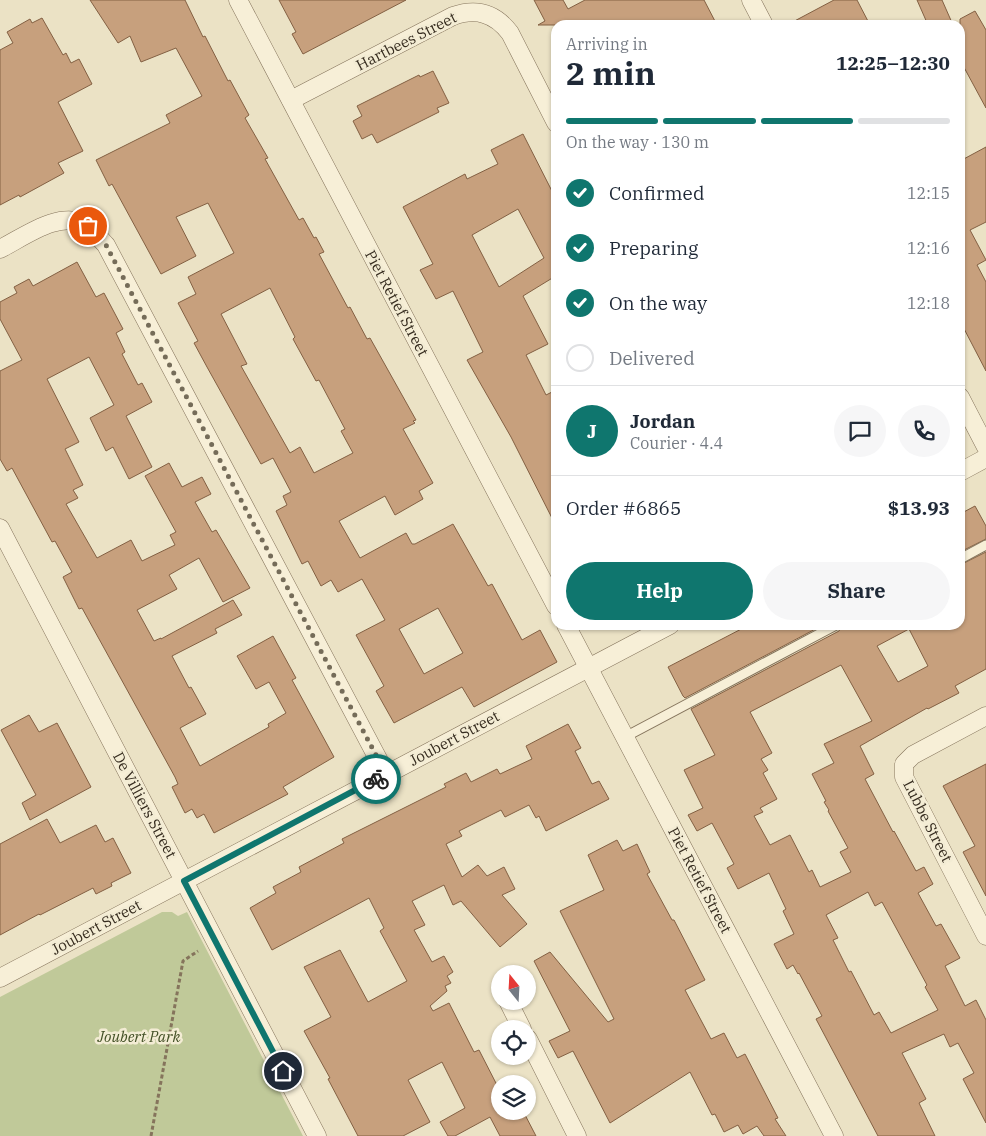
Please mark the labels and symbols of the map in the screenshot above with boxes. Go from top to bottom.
street label: Hartbees Street [353,8,459,74]
pin [67,205,109,247]
street label: Piet Retief Street [361,247,433,359]
street label: Joubert Street [406,706,502,770]
street label: De Villiers Street [109,749,181,861]
courier [351,754,401,804]
street label: Lubbe Street [899,777,957,865]
street label: Piet Retief Street [664,824,736,936]
street label: Joubert Street [48,895,144,959]
north arrow [491,965,536,1010]
park label: Joubert Park [96,1027,181,1046]
pin [262,1050,304,1092]

